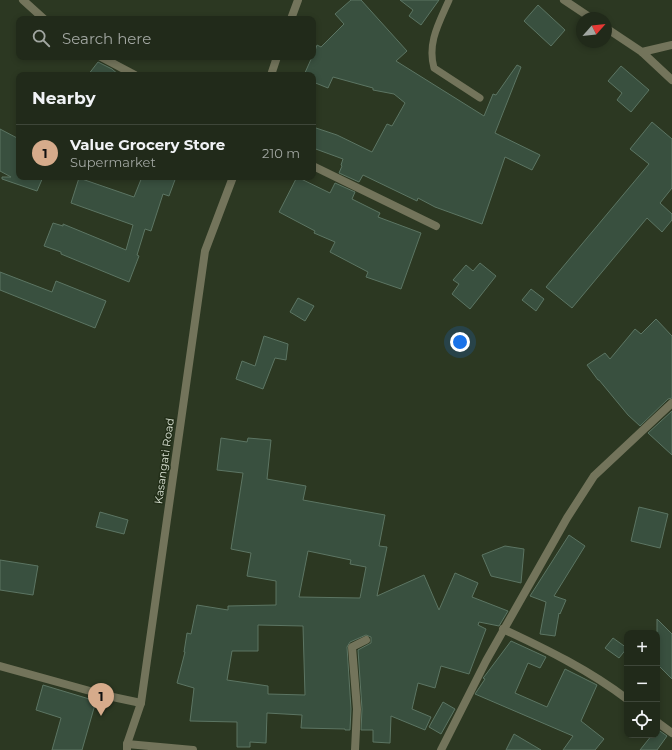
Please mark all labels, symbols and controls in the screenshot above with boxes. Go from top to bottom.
north arrow [576,12,612,48]
search box [16,16,316,60]
icon: search [30,27,52,49]
text: Search here [62,29,151,48]
text: Nearby [32,88,96,108]
text: Value Grocery Store [70,135,225,154]
text: 1 [42,145,48,161]
text: 210 m [262,145,300,161]
text: Supermarket [70,154,156,170]
your location [450,332,470,352]
street label: Kasangati Road [151,417,177,505]
map controls [624,630,660,738]
button: + [624,630,660,666]
button: − [624,666,660,702]
pin: 1 [88,683,114,716]
button: locate [624,702,660,738]

